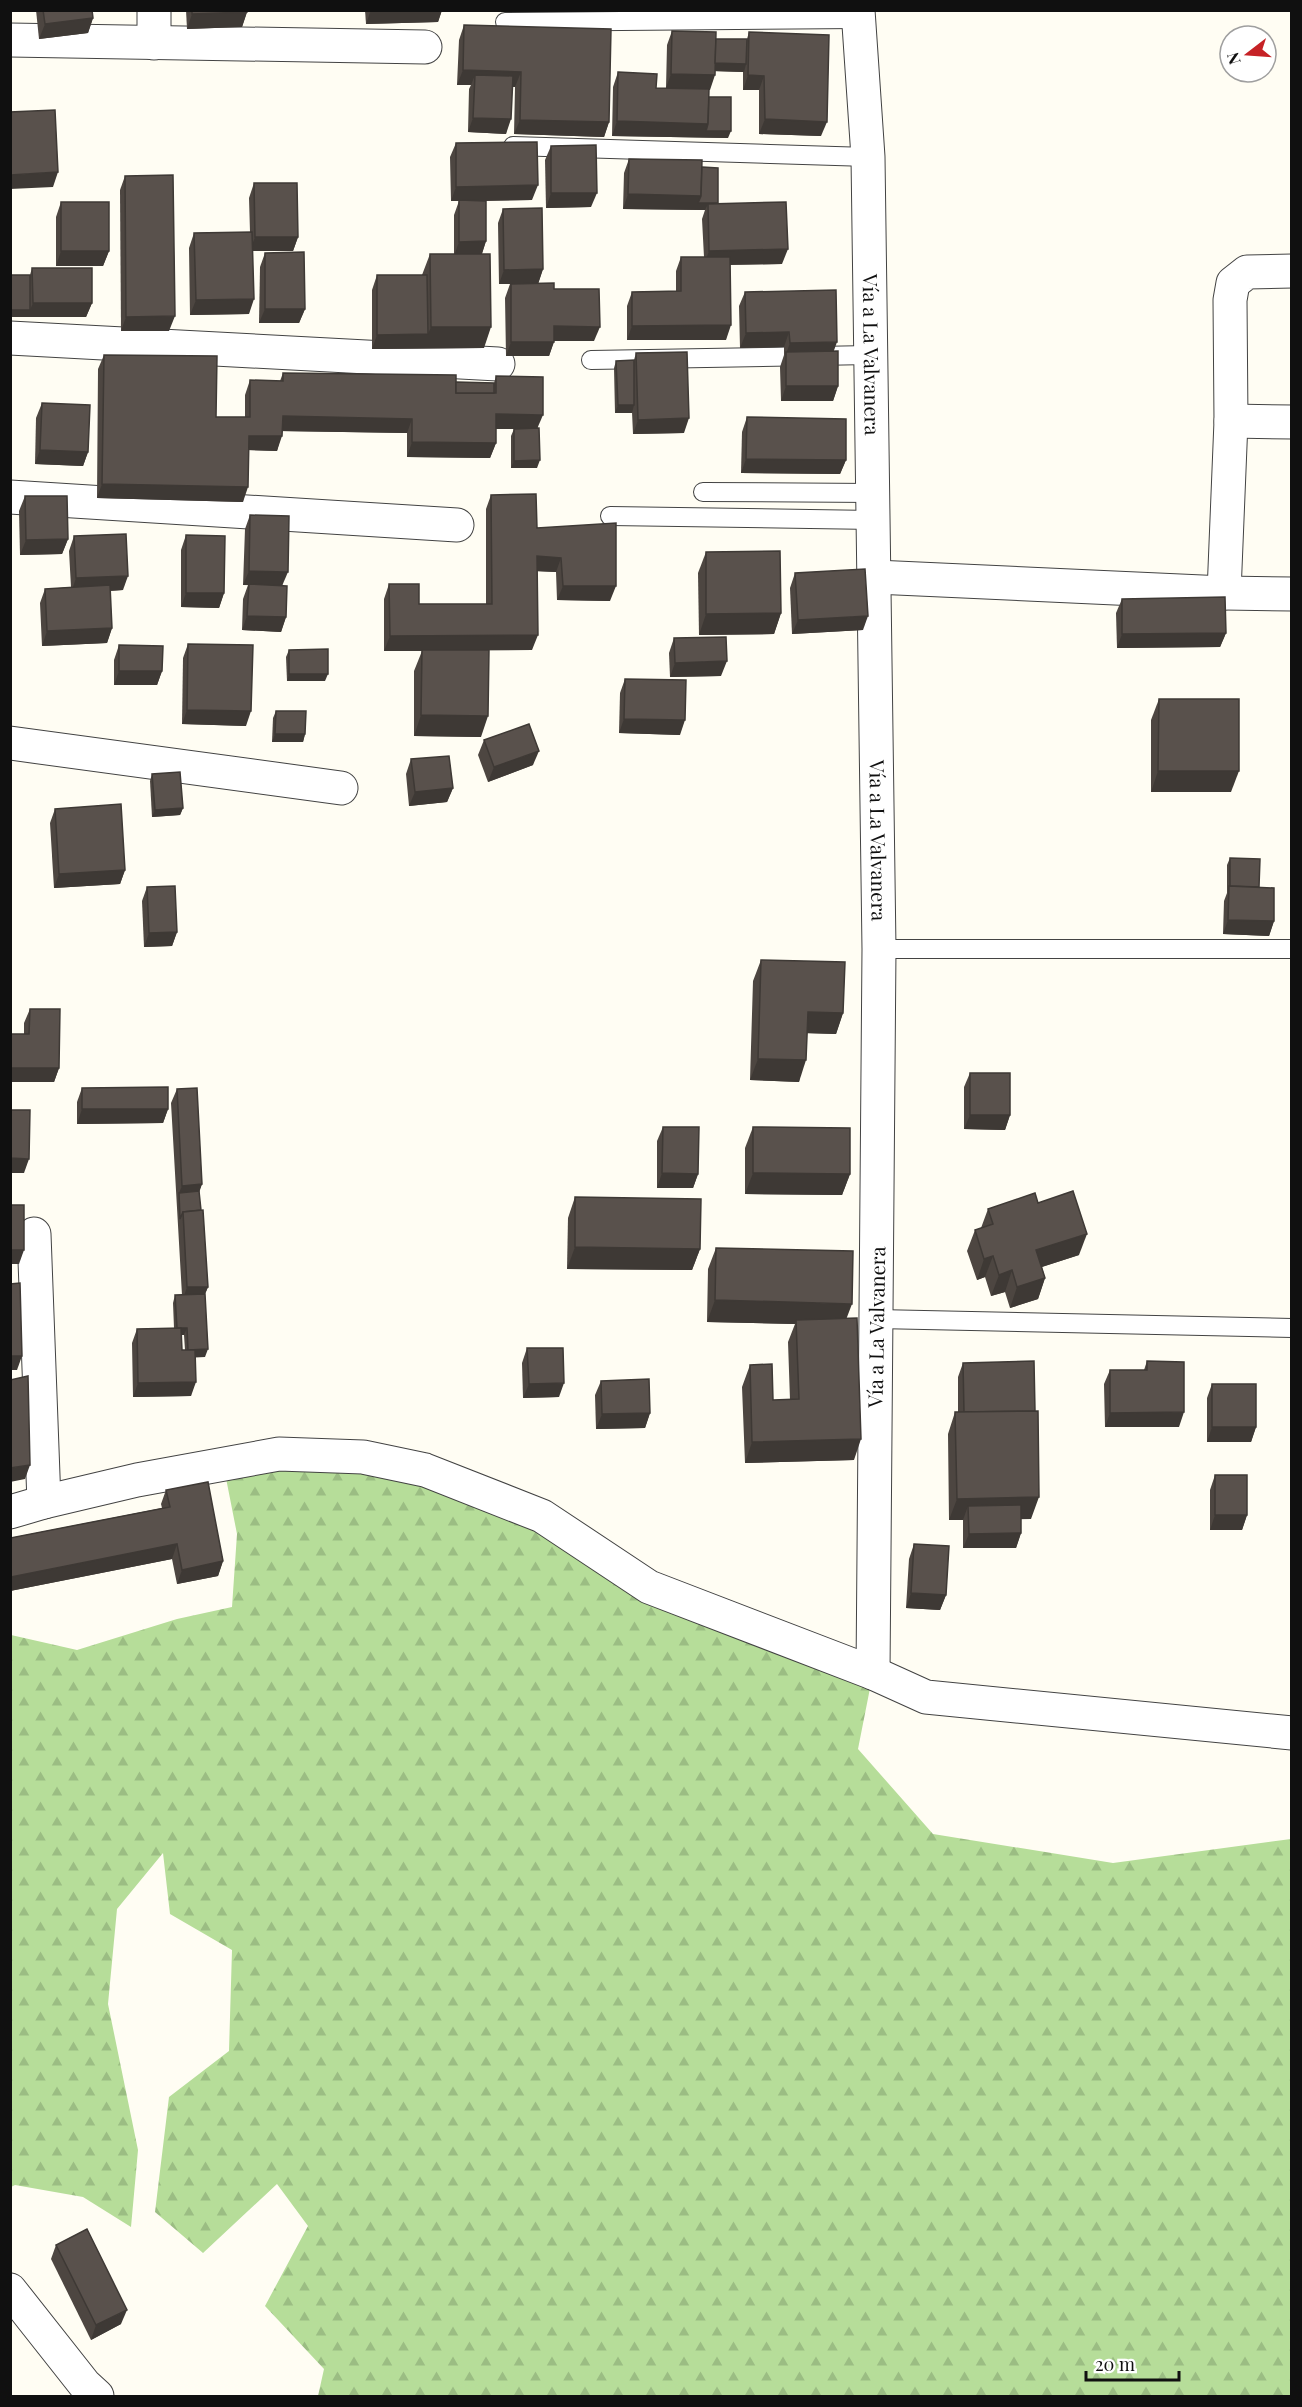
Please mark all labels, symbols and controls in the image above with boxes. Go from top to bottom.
north arrow [1218,24,1278,84]
text: N [1221,50,1245,67]
street label: Vía a La Valvanera [858,273,887,435]
street label: Vía a La Valvanera [864,759,894,921]
street label: Vía a La Valvanera [861,1246,890,1409]
scale bar [1086,2344,1179,2382]
text: 20 m [1095,2352,1135,2376]

